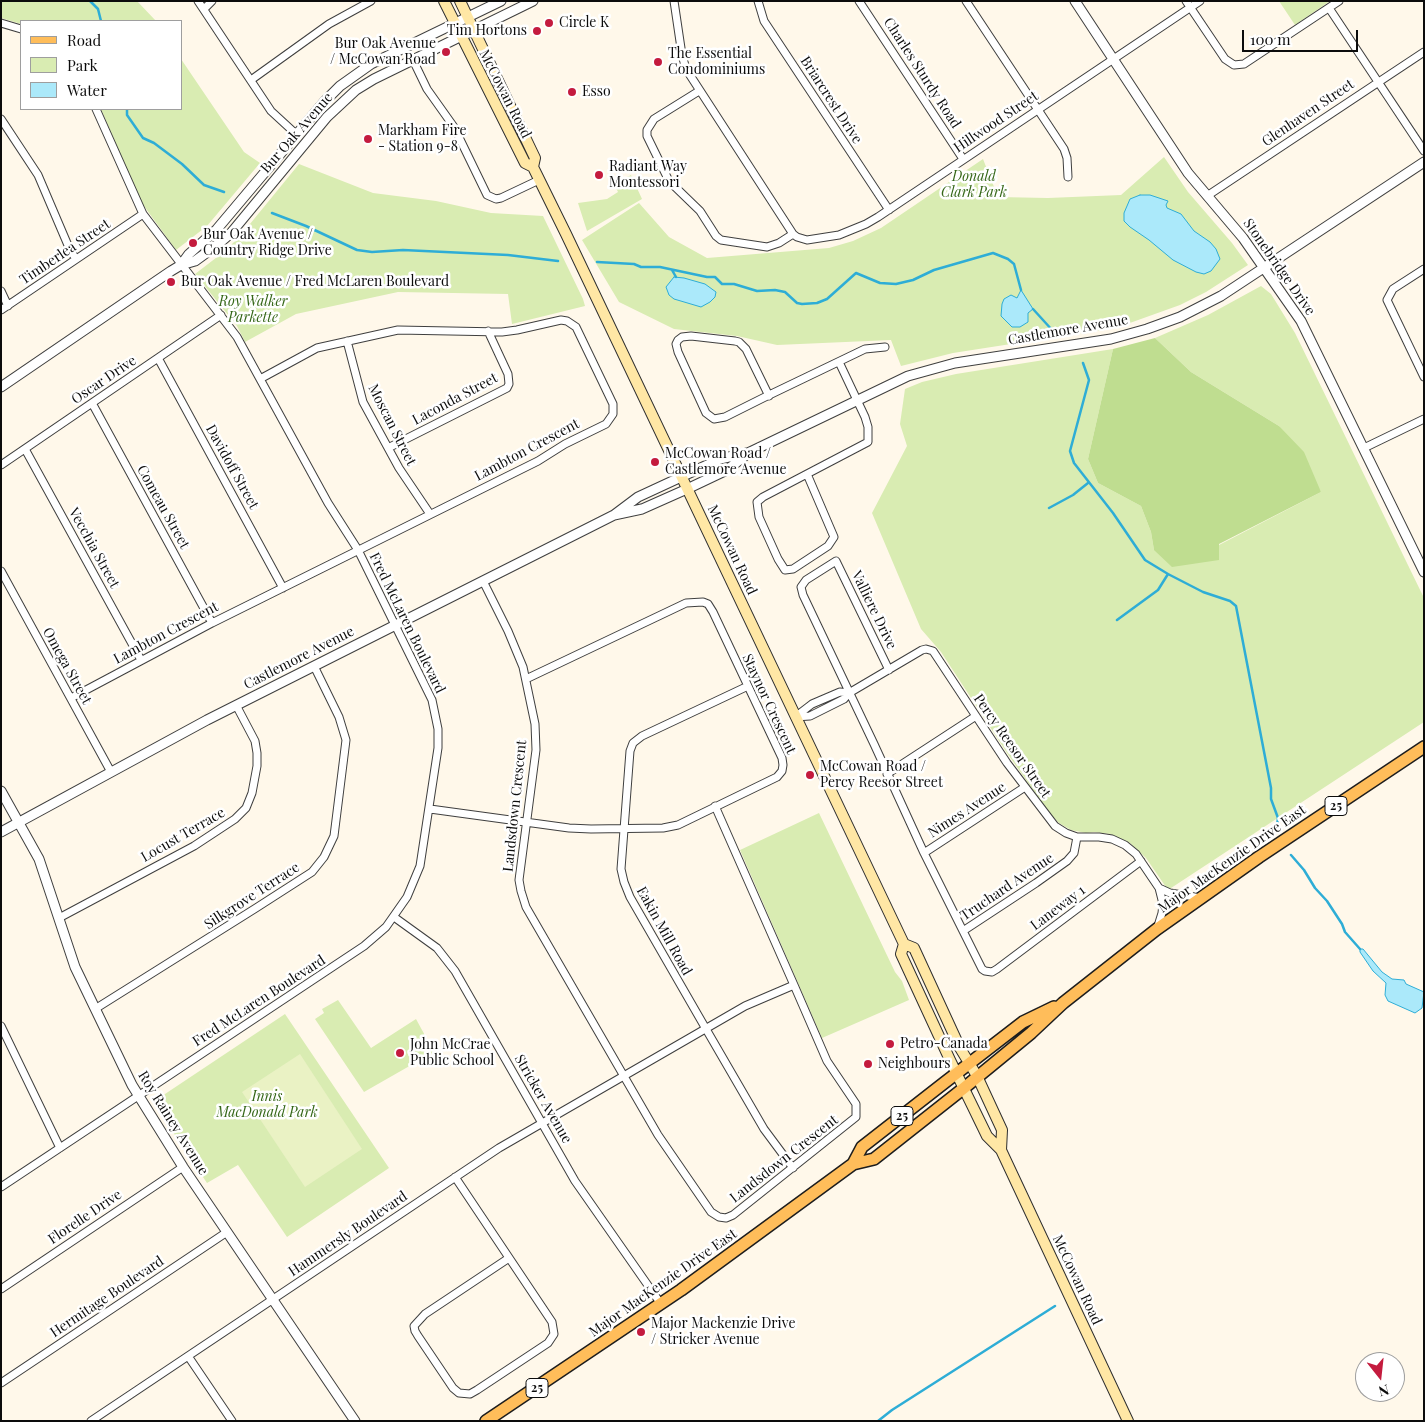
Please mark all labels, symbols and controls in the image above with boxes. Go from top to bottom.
street label: Charles Sturdy Road [880,14,964,132]
place label: Circle K [559,15,609,31]
marker: Circle K [543,17,555,29]
legend [20,20,182,110]
scale bar [1245,20,1361,52]
place label: Tim Hortons [447,23,527,39]
marker: Tim Hortons [531,25,543,37]
text: 100 m [1250,29,1291,49]
text: Road [67,30,101,50]
place label: Bur Oak Avenue / McCowan Road [330,36,436,68]
marker: Bur Oak Avenue / McCowan Road [440,46,452,58]
place label: The Essential Condominiums [668,46,765,78]
street label: McCowan Road [475,47,535,141]
street label: Briarcrest Drive [797,53,865,147]
text: Park [67,55,98,75]
marker: The Essential Condominiums [652,56,664,68]
street label: Glenhaven Street [1259,76,1357,150]
text: Water [67,80,107,100]
place label: Esso [582,84,611,100]
marker: Esso [566,86,578,98]
street label: Hillwood Street [951,88,1041,156]
street label: Bur Oak Avenue [257,89,337,177]
place label: Markham Fire - Station 9-8 [378,123,467,156]
marker: Markham Fire - Station 9-8 [362,133,374,145]
place label: Radiant Way Montessori [609,159,687,192]
marker: Radiant Way Montessori [593,169,605,181]
park label: Donald Clark Park [941,169,1007,202]
street label: Stonebridge Drive [1239,215,1319,319]
street label: Timberlea Street [17,216,113,288]
place label: Bur Oak Avenue / Country Ridge Drive [203,227,332,260]
marker: Bur Oak Avenue / Country Ridge Drive [187,237,199,249]
place label: Bur Oak Avenue / Fred McLaren Boulevard [181,274,449,290]
marker: Bur Oak Avenue / Fred McLaren Boulevard [165,276,177,288]
park label: Roy Walker Parkette [219,294,287,326]
street label: Castlemore Avenue [1007,311,1129,349]
street label: Oscar Drive [68,352,140,408]
street label: Laconda Street [409,369,501,429]
street label: Moscan Street [364,382,420,468]
street label: Lambton Crescent [472,415,582,485]
street label: Davidoff Street [202,422,262,512]
place label: McCowan Road / Castlemore Avenue [665,446,787,478]
marker: McCowan Road / Castlemore Avenue [649,456,661,468]
street label: Comeau Street [133,462,193,552]
street label: McCowan Road [704,502,760,598]
street label: Vecchia Street [65,505,123,591]
street label: Fred McLaren Boulevard [366,550,448,696]
street label: Valliere Drive [848,568,900,652]
street label: Lambton Crescent [111,598,221,668]
street label: Castlemore Avenue [241,623,357,693]
street label: Omega Street [39,625,95,707]
street label: Staynor Crescent [738,651,800,757]
street label: Percy Reesor Street [970,691,1054,801]
street label: Landsdown Crescent [500,739,530,873]
place label: McCowan Road / Percy Reesor Street [820,759,943,792]
marker: McCowan Road / Percy Reesor Street [804,769,816,781]
street label: Nimes Avenue [925,779,1009,841]
road number: 25 [1325,796,1347,816]
street label: Major MacKenzie Drive East [1155,801,1309,917]
street label: Locust Terrace [138,804,228,866]
street label: Truchard Avenue [957,850,1057,924]
street label: Silkgrove Terrace [201,859,303,933]
street label: Laneway 1 [1027,882,1089,934]
street label: Eakin Mill Road [633,884,695,978]
street label: Fred McLaren Boulevard [190,952,328,1050]
place label: Petro-Canada [900,1036,988,1052]
place label: John McCrae Public School [410,1037,494,1070]
marker: Petro-Canada [884,1038,896,1050]
marker: John McCrae Public School [394,1047,406,1059]
street label: Stricker Avenue [511,1052,575,1146]
place label: Neighbours [878,1056,951,1072]
marker: Neighbours [862,1058,874,1070]
street label: Roy Rainey Avenue [134,1068,212,1178]
park label: Innis MacDonald Park [216,1089,318,1122]
road number: 25 [891,1106,913,1126]
street label: Landsdown Crescent [727,1112,841,1206]
street label: Florelle Drive [45,1186,125,1248]
street label: Hammersly Boulevard [285,1188,411,1280]
street label: Major MacKenzie Drive East [586,1225,740,1341]
street label: McCowan Road [1049,1232,1105,1328]
street label: Hermitage Boulevard [47,1253,167,1341]
place label: Major Mackenzie Drive / Stricker Avenue [651,1316,795,1348]
marker: Major Mackenzie Drive / Stricker Avenue [635,1326,647,1338]
north arrow [1355,1352,1405,1402]
road number: 25 [526,1379,548,1398]
text: N [1377,1380,1391,1401]

